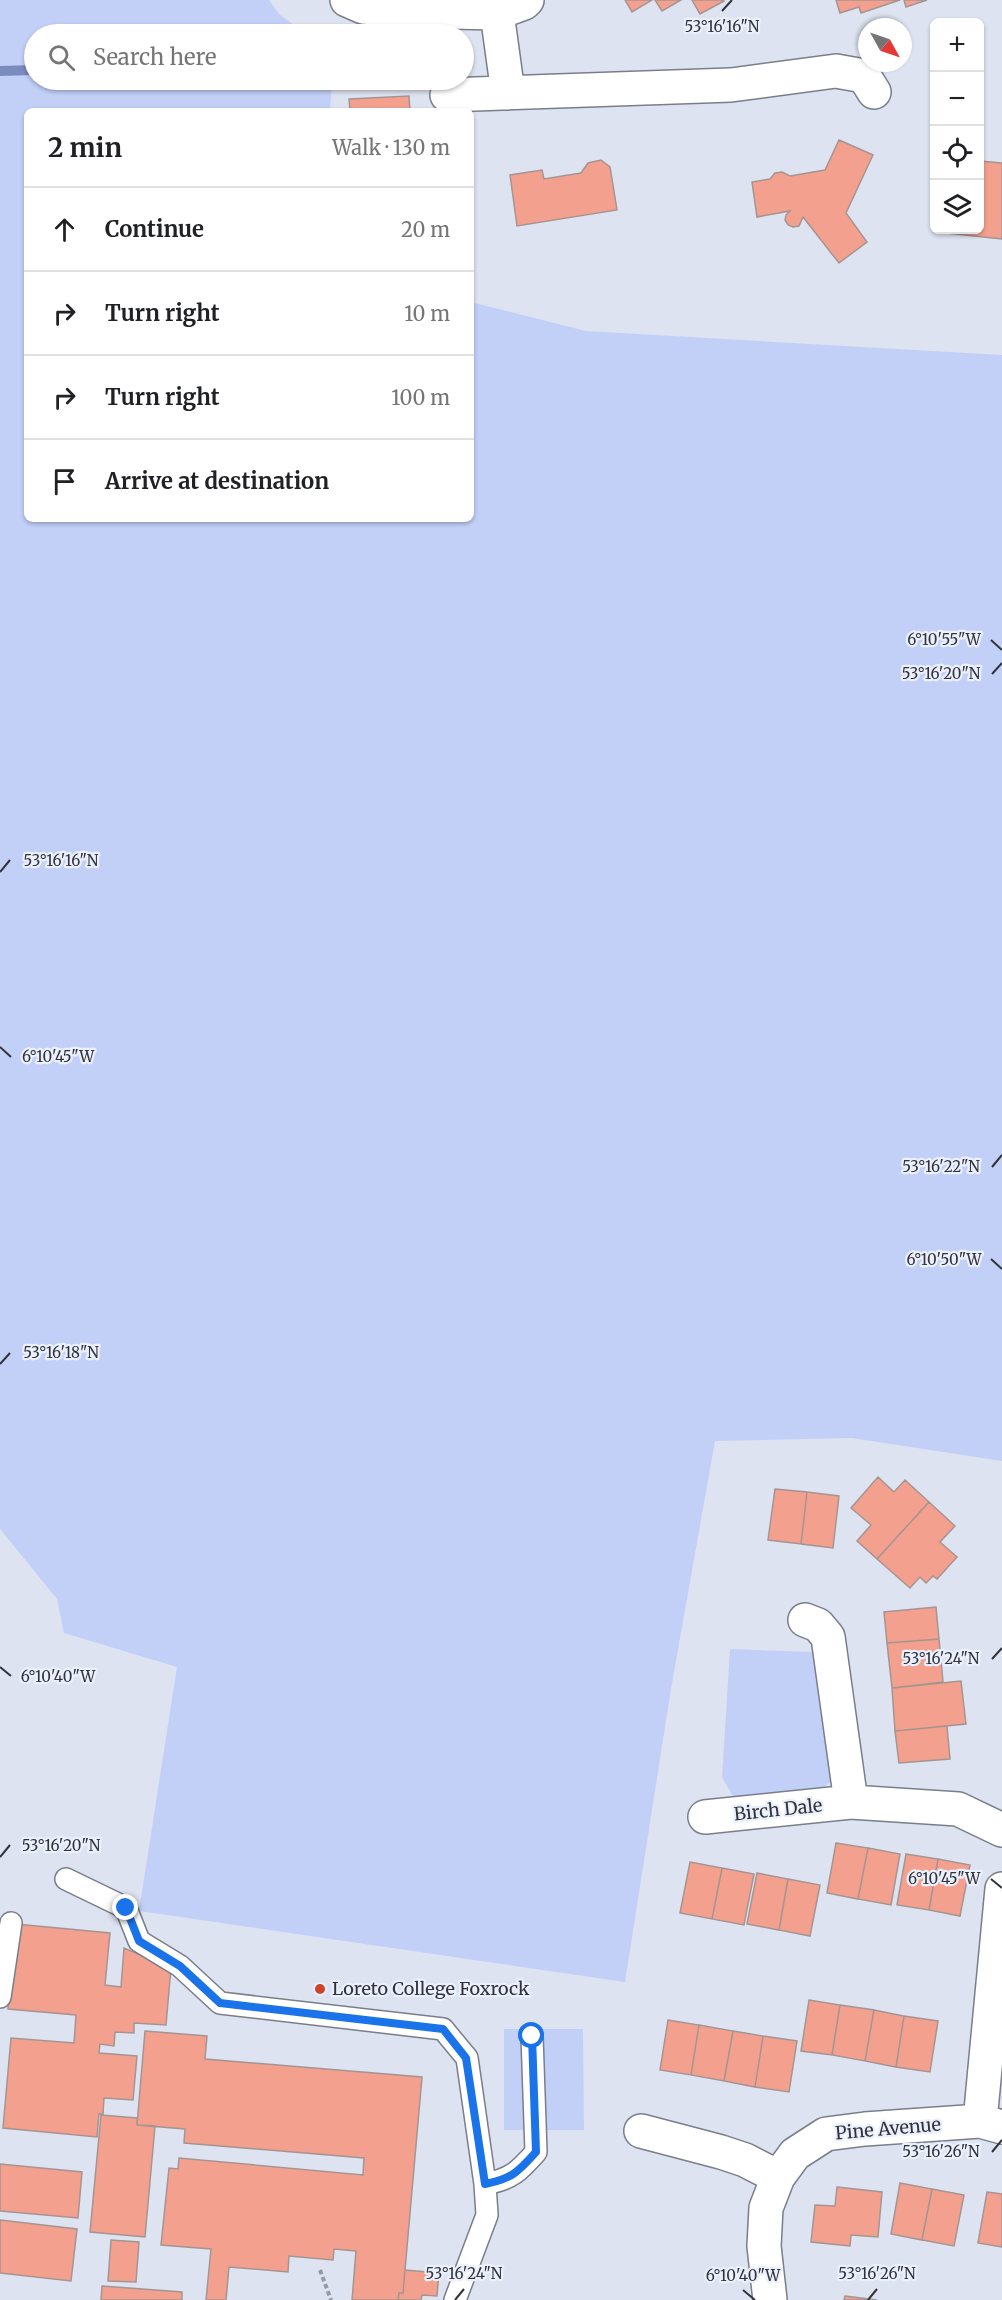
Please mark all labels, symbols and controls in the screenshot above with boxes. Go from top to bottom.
text: 53°16'16"N [685,17,760,36]
north arrow [858,18,912,72]
map controls [930,18,984,234]
button: + [930,18,984,72]
search box [24,24,474,90]
icon: search [45,41,78,74]
text: Search here [93,43,216,71]
button: − [930,72,984,126]
button: locate [930,126,984,180]
text: 2 min [48,131,122,164]
text: Walk · 130 m [332,135,450,160]
button: layers [930,180,984,234]
icon: ahead [48,213,81,246]
text: Continue [105,215,204,243]
text: 20 m [401,217,450,242]
icon: right [48,297,81,330]
text: Turn right [105,299,219,327]
text: 10 m [404,301,450,326]
icon: right [48,381,81,414]
text: Turn right [105,383,219,411]
text: 100 m [391,385,450,410]
icon: arrive [48,465,81,498]
text: Arrive at destination [105,467,329,495]
text: 6°10'55"W [907,630,982,649]
text: 53°16'20"N [902,664,981,683]
text: 53°16'16"N [24,851,99,870]
text: 6°10'45"W [22,1047,95,1066]
text: 53°16'22"N [902,1157,980,1176]
text: 6°10'50"W [906,1250,983,1269]
text: 53°16'18"N [23,1343,99,1362]
text: 53°16'24"N [903,1649,980,1668]
text: 6°10'40"W [21,1667,96,1686]
street label: Birch Dale [733,1793,823,1826]
text: 53°16'20"N [22,1836,101,1855]
text: 6°10'45"W [908,1869,981,1888]
route end [112,1894,138,1920]
place label: Loreto College Foxrock [332,1977,530,2000]
marker: Loreto College Foxrock [313,1982,327,1996]
route start [518,2022,544,2048]
street label: Pine Avenue [834,2112,942,2145]
text: 53°16'26"N [902,2142,980,2161]
text: 53°16'24"N [426,2264,503,2283]
text: 53°16'26"N [838,2264,916,2283]
text: 6°10'40"W [706,2266,781,2285]

